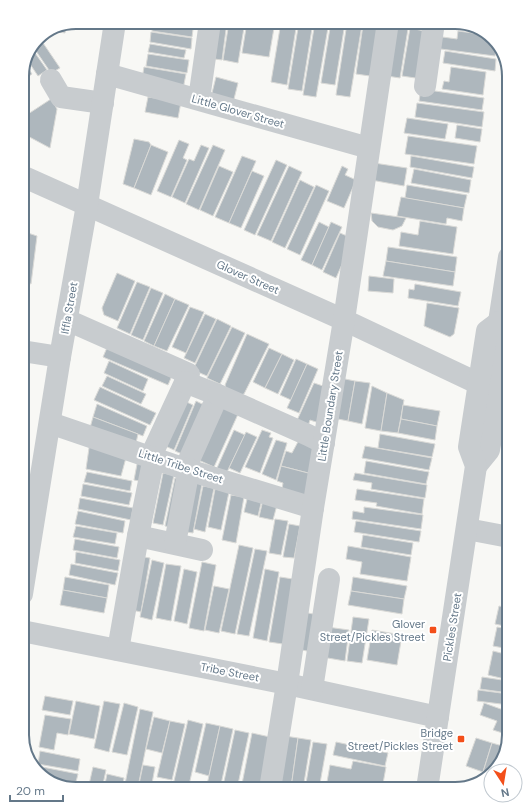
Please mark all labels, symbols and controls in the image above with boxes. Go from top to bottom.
street label: Little Glover Street [190,91,286,131]
street label: Glover Street [215,257,281,297]
street label: Iffla Street [58,281,80,335]
street label: Little Boundary Street [314,350,346,462]
street label: Little Tribe Street [137,446,225,486]
street label: Pickles Street [440,592,464,662]
place label: Glover Street/Pickles Street [320,617,425,644]
marker: Glover Street/Pickles Street [428,625,438,635]
street label: Tribe Street [199,659,261,685]
place label: Bridge Street/Pickles Street [348,726,453,753]
marker: Bridge Street/Pickles Street [456,734,466,744]
north arrow [483,763,523,803]
scale bar [10,777,63,803]
text: 20 m [16,783,45,799]
text: N [500,785,510,800]

